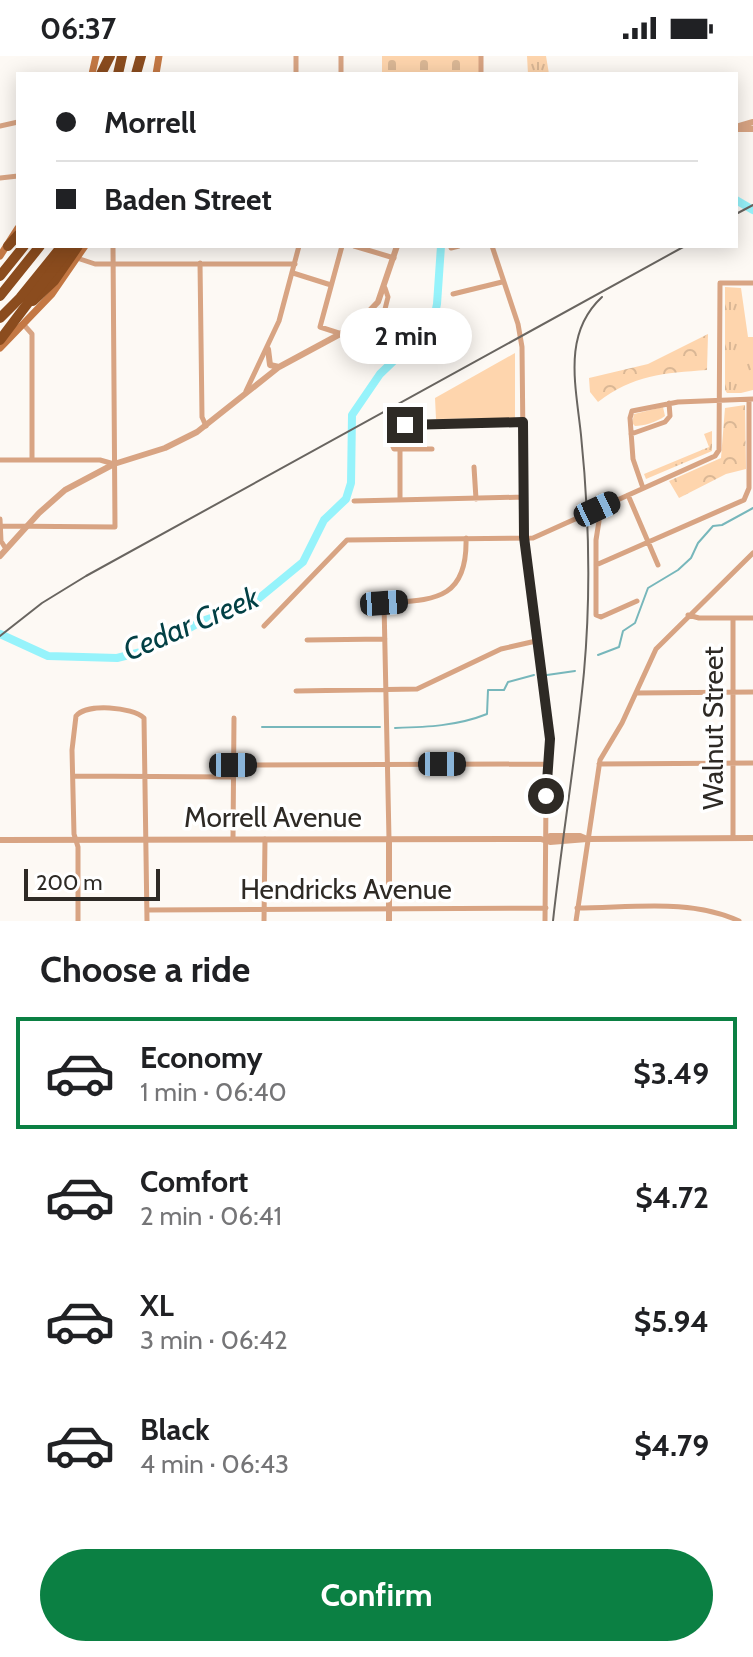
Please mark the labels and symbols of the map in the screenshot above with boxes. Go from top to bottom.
callout: 2 min [339,309,471,365]
route end [387,407,423,443]
car [570,488,624,530]
water label: Cedar Creek [117,578,265,669]
car [359,589,409,617]
street label: Walnut Street [696,646,730,810]
car [418,752,466,776]
car [209,753,257,777]
route start [528,778,564,814]
street label: Morrell Avenue [184,800,362,834]
scale bar [24,865,160,901]
street label: Hendricks Avenue [240,872,452,906]

